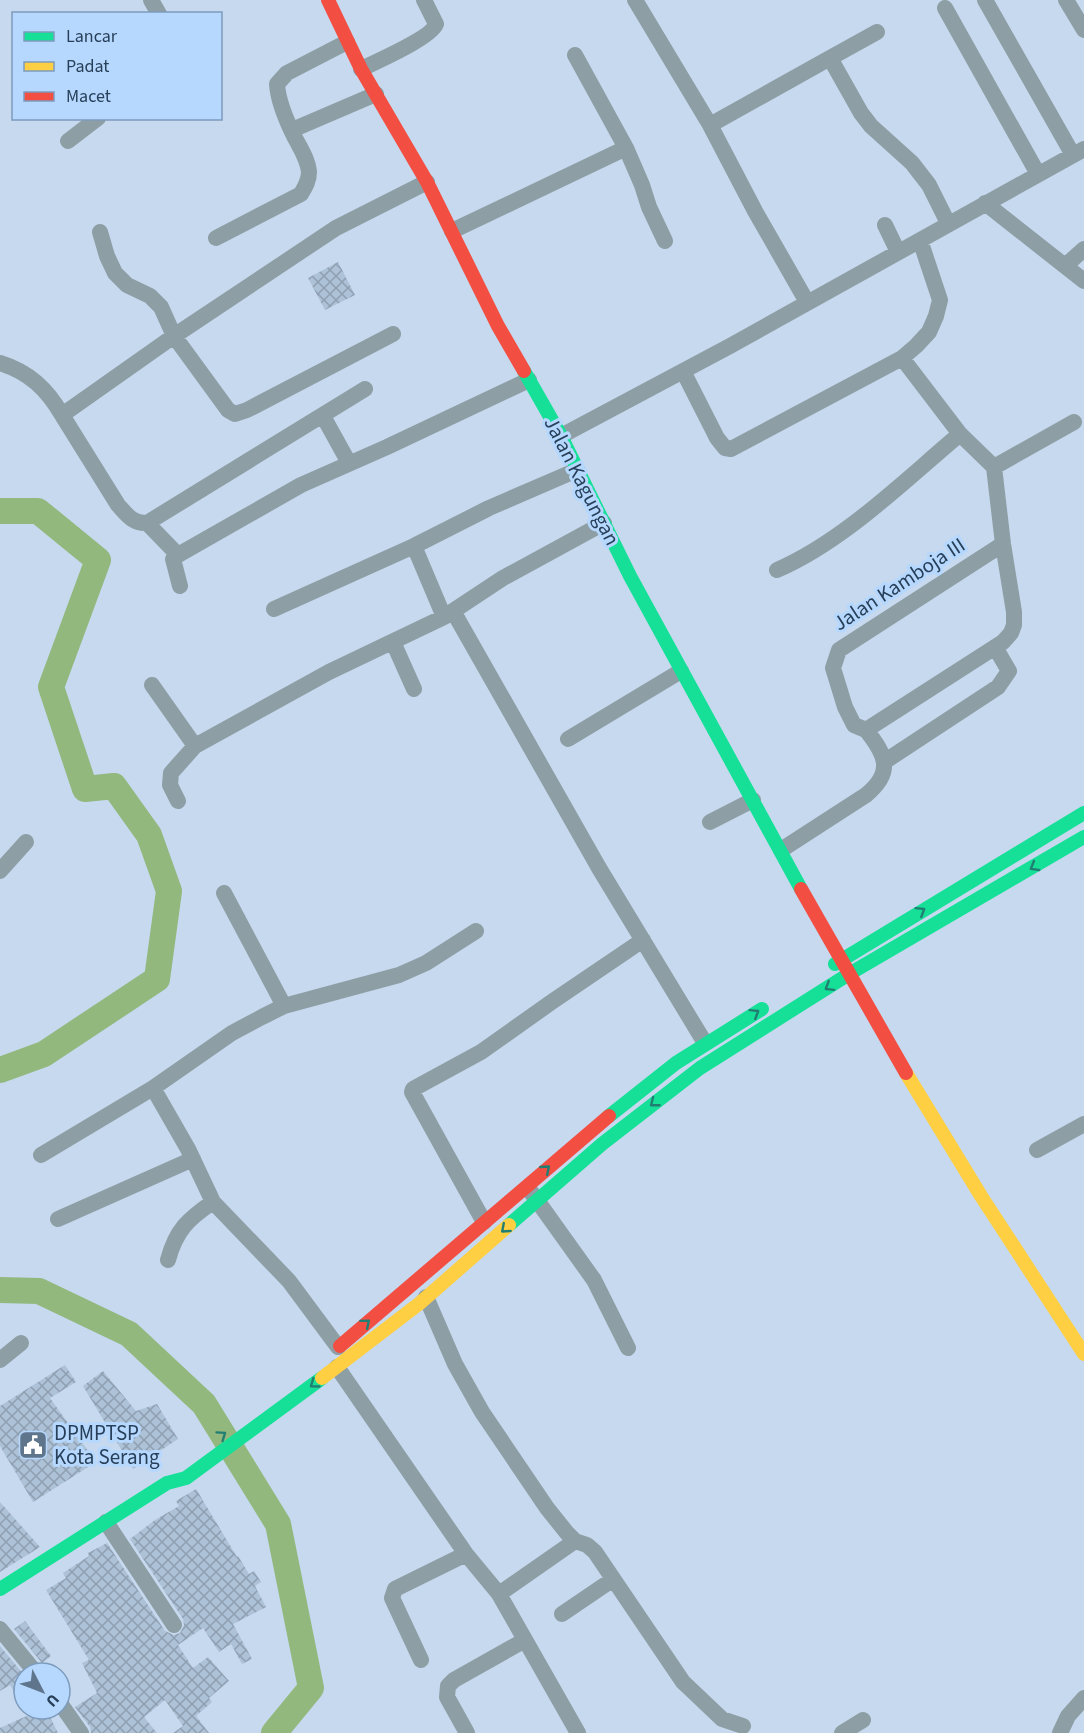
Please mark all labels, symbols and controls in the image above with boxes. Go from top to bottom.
legend [12,12,222,120]
text: Lancar [66,24,118,49]
text: Padat [66,54,109,79]
text: Macet [66,84,111,109]
street label: Jalan Kagungan [537,411,627,551]
street label: Jalan Kamboja III [827,530,971,638]
one-way arrow [1030,859,1040,871]
one-way arrow [915,906,925,918]
one-way arrow [825,979,835,991]
one-way arrow [749,1008,759,1020]
one-way arrow [650,1096,661,1107]
one-way arrow [539,1166,550,1177]
one-way arrow [501,1222,512,1233]
one-way arrow [359,1320,370,1331]
one-way arrow [309,1377,320,1388]
place label: DPMPTSP Kota Serang [54,1418,160,1472]
public building icon: DPMPTSP Kota Serang [17,1429,49,1461]
one-way arrow [216,1431,227,1442]
north arrow [12,1661,72,1721]
text: U [41,1689,64,1712]

